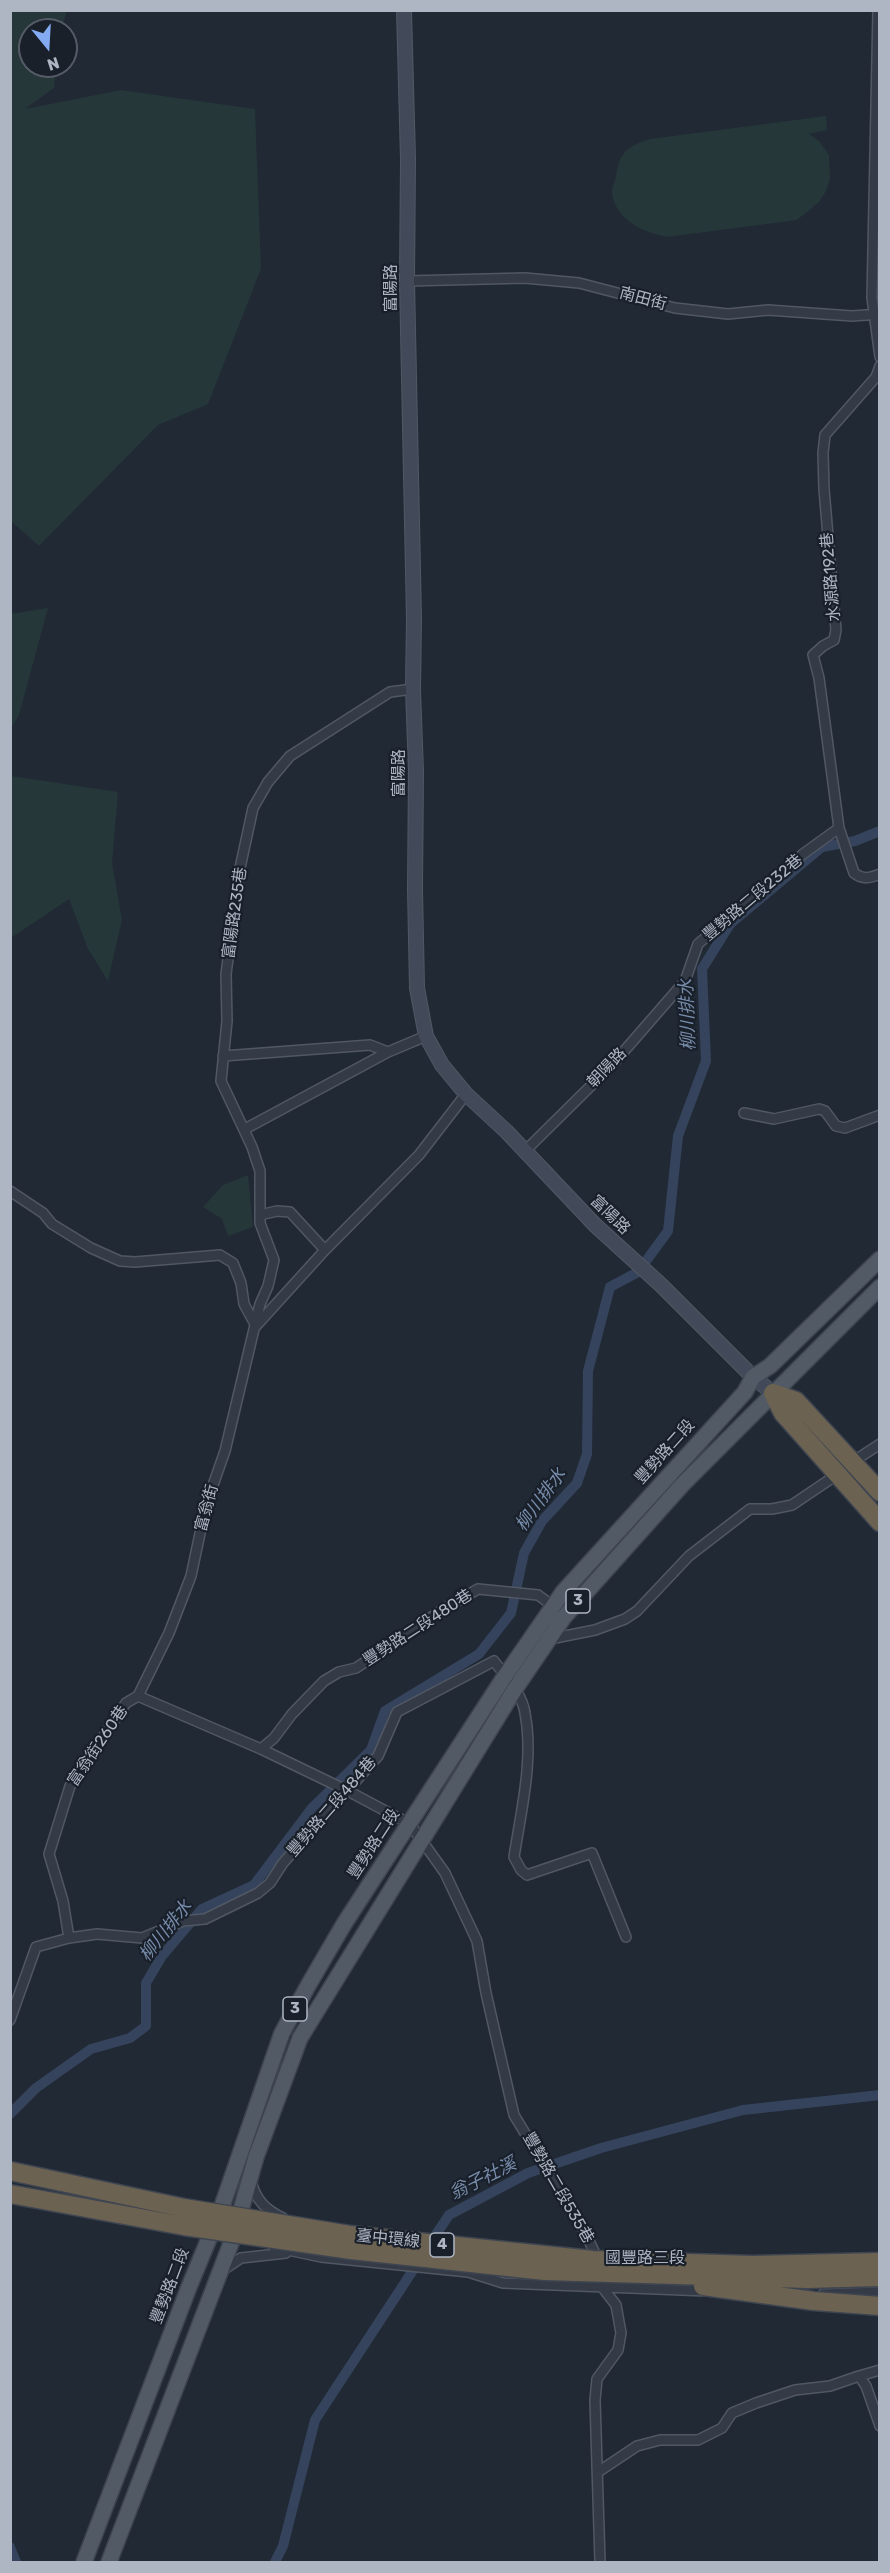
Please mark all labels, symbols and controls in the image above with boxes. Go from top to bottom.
north arrow [18,18,78,78]
text: N [45,53,62,75]
street label: 富陽路 [381,264,401,312]
street label: 南田街 [617,284,669,314]
street label: 水源路192巷 [818,531,844,623]
street label: 富陽路 [389,749,409,797]
street label: 豐勢路二段232巷 [699,851,807,945]
street label: 富陽路235巷 [219,866,251,960]
water label: 柳川排水 [676,979,700,1051]
street label: 朝陽路 [583,1044,631,1092]
street label: 富陽路 [586,1191,634,1239]
street label: 豐勢路二段 [631,1416,699,1488]
water label: 柳川排水 [511,1465,571,1535]
street label: 富翁街 [192,1482,222,1534]
street label: 豐勢路二段480巷 [360,1586,476,1670]
road number: 3 [566,1589,590,1613]
street label: 富翁街260巷 [64,1702,132,1790]
street label: 豐勢路二段484巷 [283,1753,381,1861]
street label: 豐勢路二段 [344,1805,404,1883]
water label: 柳川排水 [135,1896,197,1966]
road number: 3 [283,1997,307,2021]
street label: 豐勢路二段535巷 [519,2129,597,2247]
water label: 翁子社溪 [446,2153,520,2205]
street label: 臺中環線 [355,2226,421,2252]
road number: 4 [430,2233,454,2257]
street label: 豐勢路二段 [147,2245,193,2327]
street label: 國豐路三段 [605,2248,685,2268]

